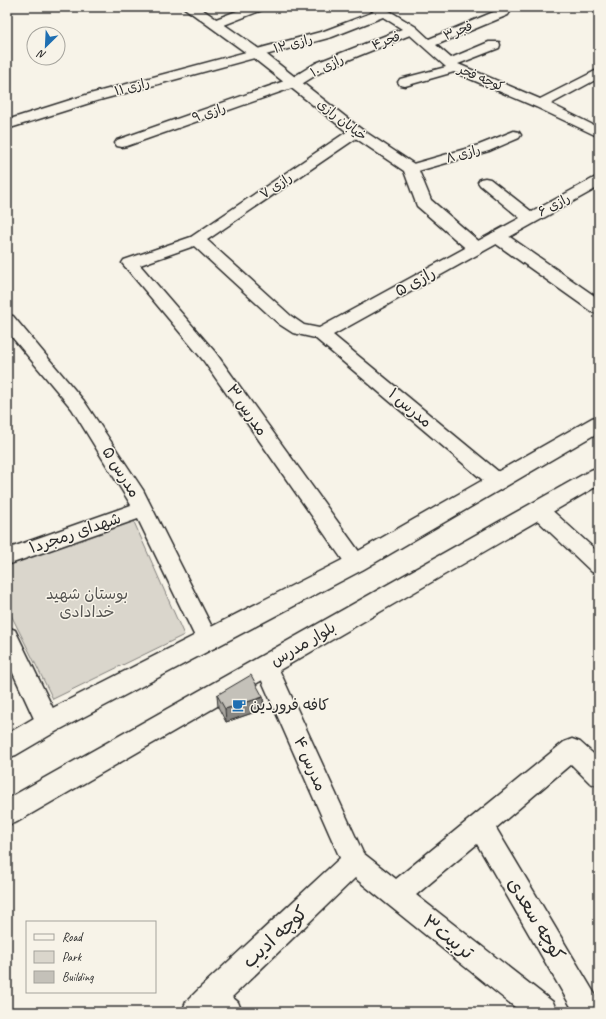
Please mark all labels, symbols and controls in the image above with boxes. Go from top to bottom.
street label: فجر۳ [441,18,475,44]
north arrow [26,26,66,66]
street label: فجر۴ [370,28,402,54]
street label: رازی ۱۲ [272,31,314,57]
text: N [34,46,48,63]
street label: رازی ۱۰ [308,51,346,81]
street label: کوچه فجر [454,61,507,95]
street label: رازی ۱۱ [113,75,151,99]
street label: خیابان رازی [314,96,370,144]
street label: رازی ۹ [190,100,228,126]
street label: رازی ۸ [444,141,482,167]
street label: رازی ۷ [257,169,295,203]
street label: رازی ۶ [535,190,573,220]
street label: رازی ۵ [391,263,439,301]
street label: مدرس ۳ [222,380,272,440]
street label: مدرس ۱ [384,384,436,432]
street label: مدرس ۵ [98,443,144,501]
street label: شهدای رمجرد۱ [26,508,124,558]
park label: بوستان شهید خدادادی [46,584,128,622]
street label: بلوار مدرس [267,617,339,671]
place label: کافه فروردین [250,695,329,715]
cafe icon: کافه فروردین [231,697,247,713]
street label: مدرس ۴ [289,734,331,794]
street label: کوچه سعدی [502,873,570,965]
street label: کوچه ادیب [237,901,313,973]
street label: تربیت۳ [417,909,479,965]
legend [26,921,156,993]
text: Road [62,929,84,945]
text: Park [62,949,83,965]
text: Building [62,969,94,985]

